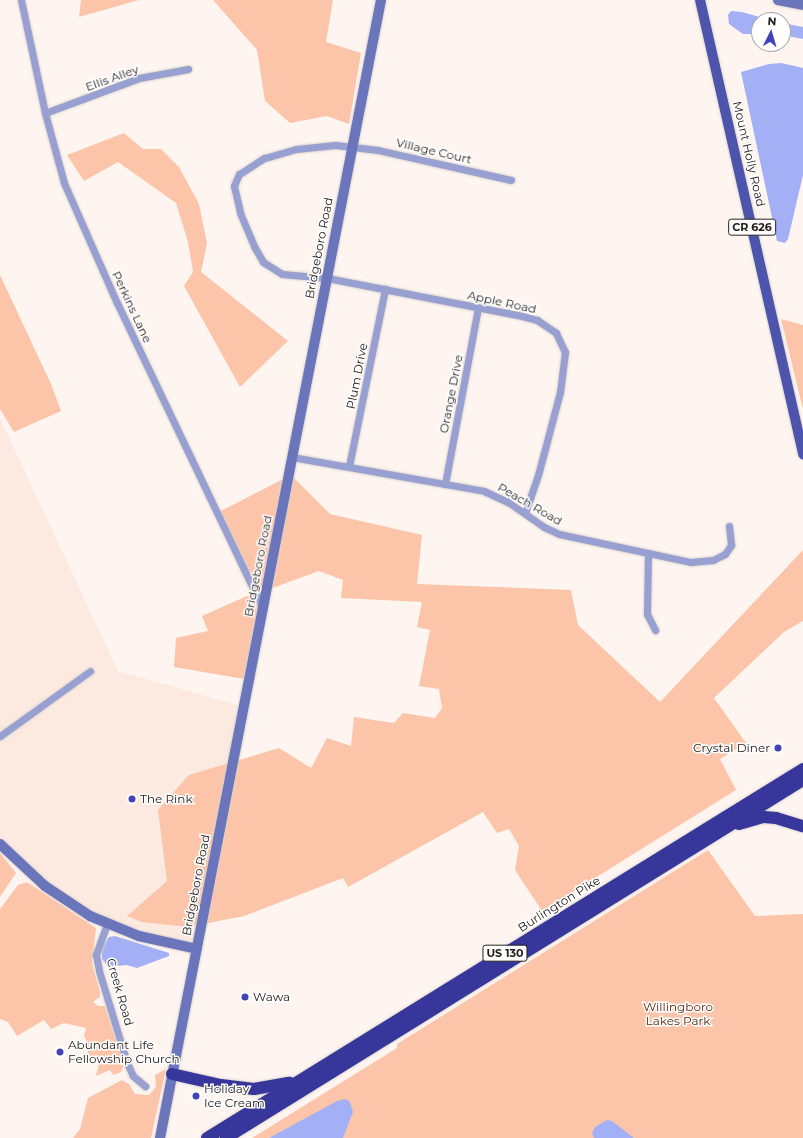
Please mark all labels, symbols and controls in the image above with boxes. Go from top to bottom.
north arrow [751,12,791,52]
text: N [767,14,777,28]
street label: Ellis Alley [83,62,141,94]
street label: Mount Holly Road [730,100,768,208]
street label: Village Court [395,135,473,167]
street label: Bridgeboro Road [302,196,336,300]
road number: CR 626 [728,218,776,236]
street label: Perkins Lane [109,269,155,345]
street label: Apple Road [466,288,538,316]
street label: Plum Drive [344,342,370,410]
street label: Orange Drive [436,354,466,434]
street label: Peach Road [495,480,565,528]
street label: Bridgeboro Road [241,514,275,618]
place label: Crystal Diner [693,741,770,755]
marker: Crystal Diner [773,743,783,753]
place label: The Rink [140,792,193,806]
marker: The Rink [127,794,137,804]
street label: Bridgeboro Road [179,833,213,937]
street label: Burlington Pike [515,873,603,935]
road number: US 130 [482,944,528,962]
street label: Creek Road [104,957,136,1027]
place label: Wawa [253,990,290,1004]
marker: Wawa [240,992,250,1002]
park label: Willingboro Lakes Park [643,1000,713,1028]
place label: Abundant Life Fellowship Church [68,1038,179,1066]
marker: Abundant Life Fellowship Church [55,1047,65,1057]
place label: Holiday Ice Cream [204,1082,265,1110]
marker: Holiday Ice Cream [191,1091,201,1101]

